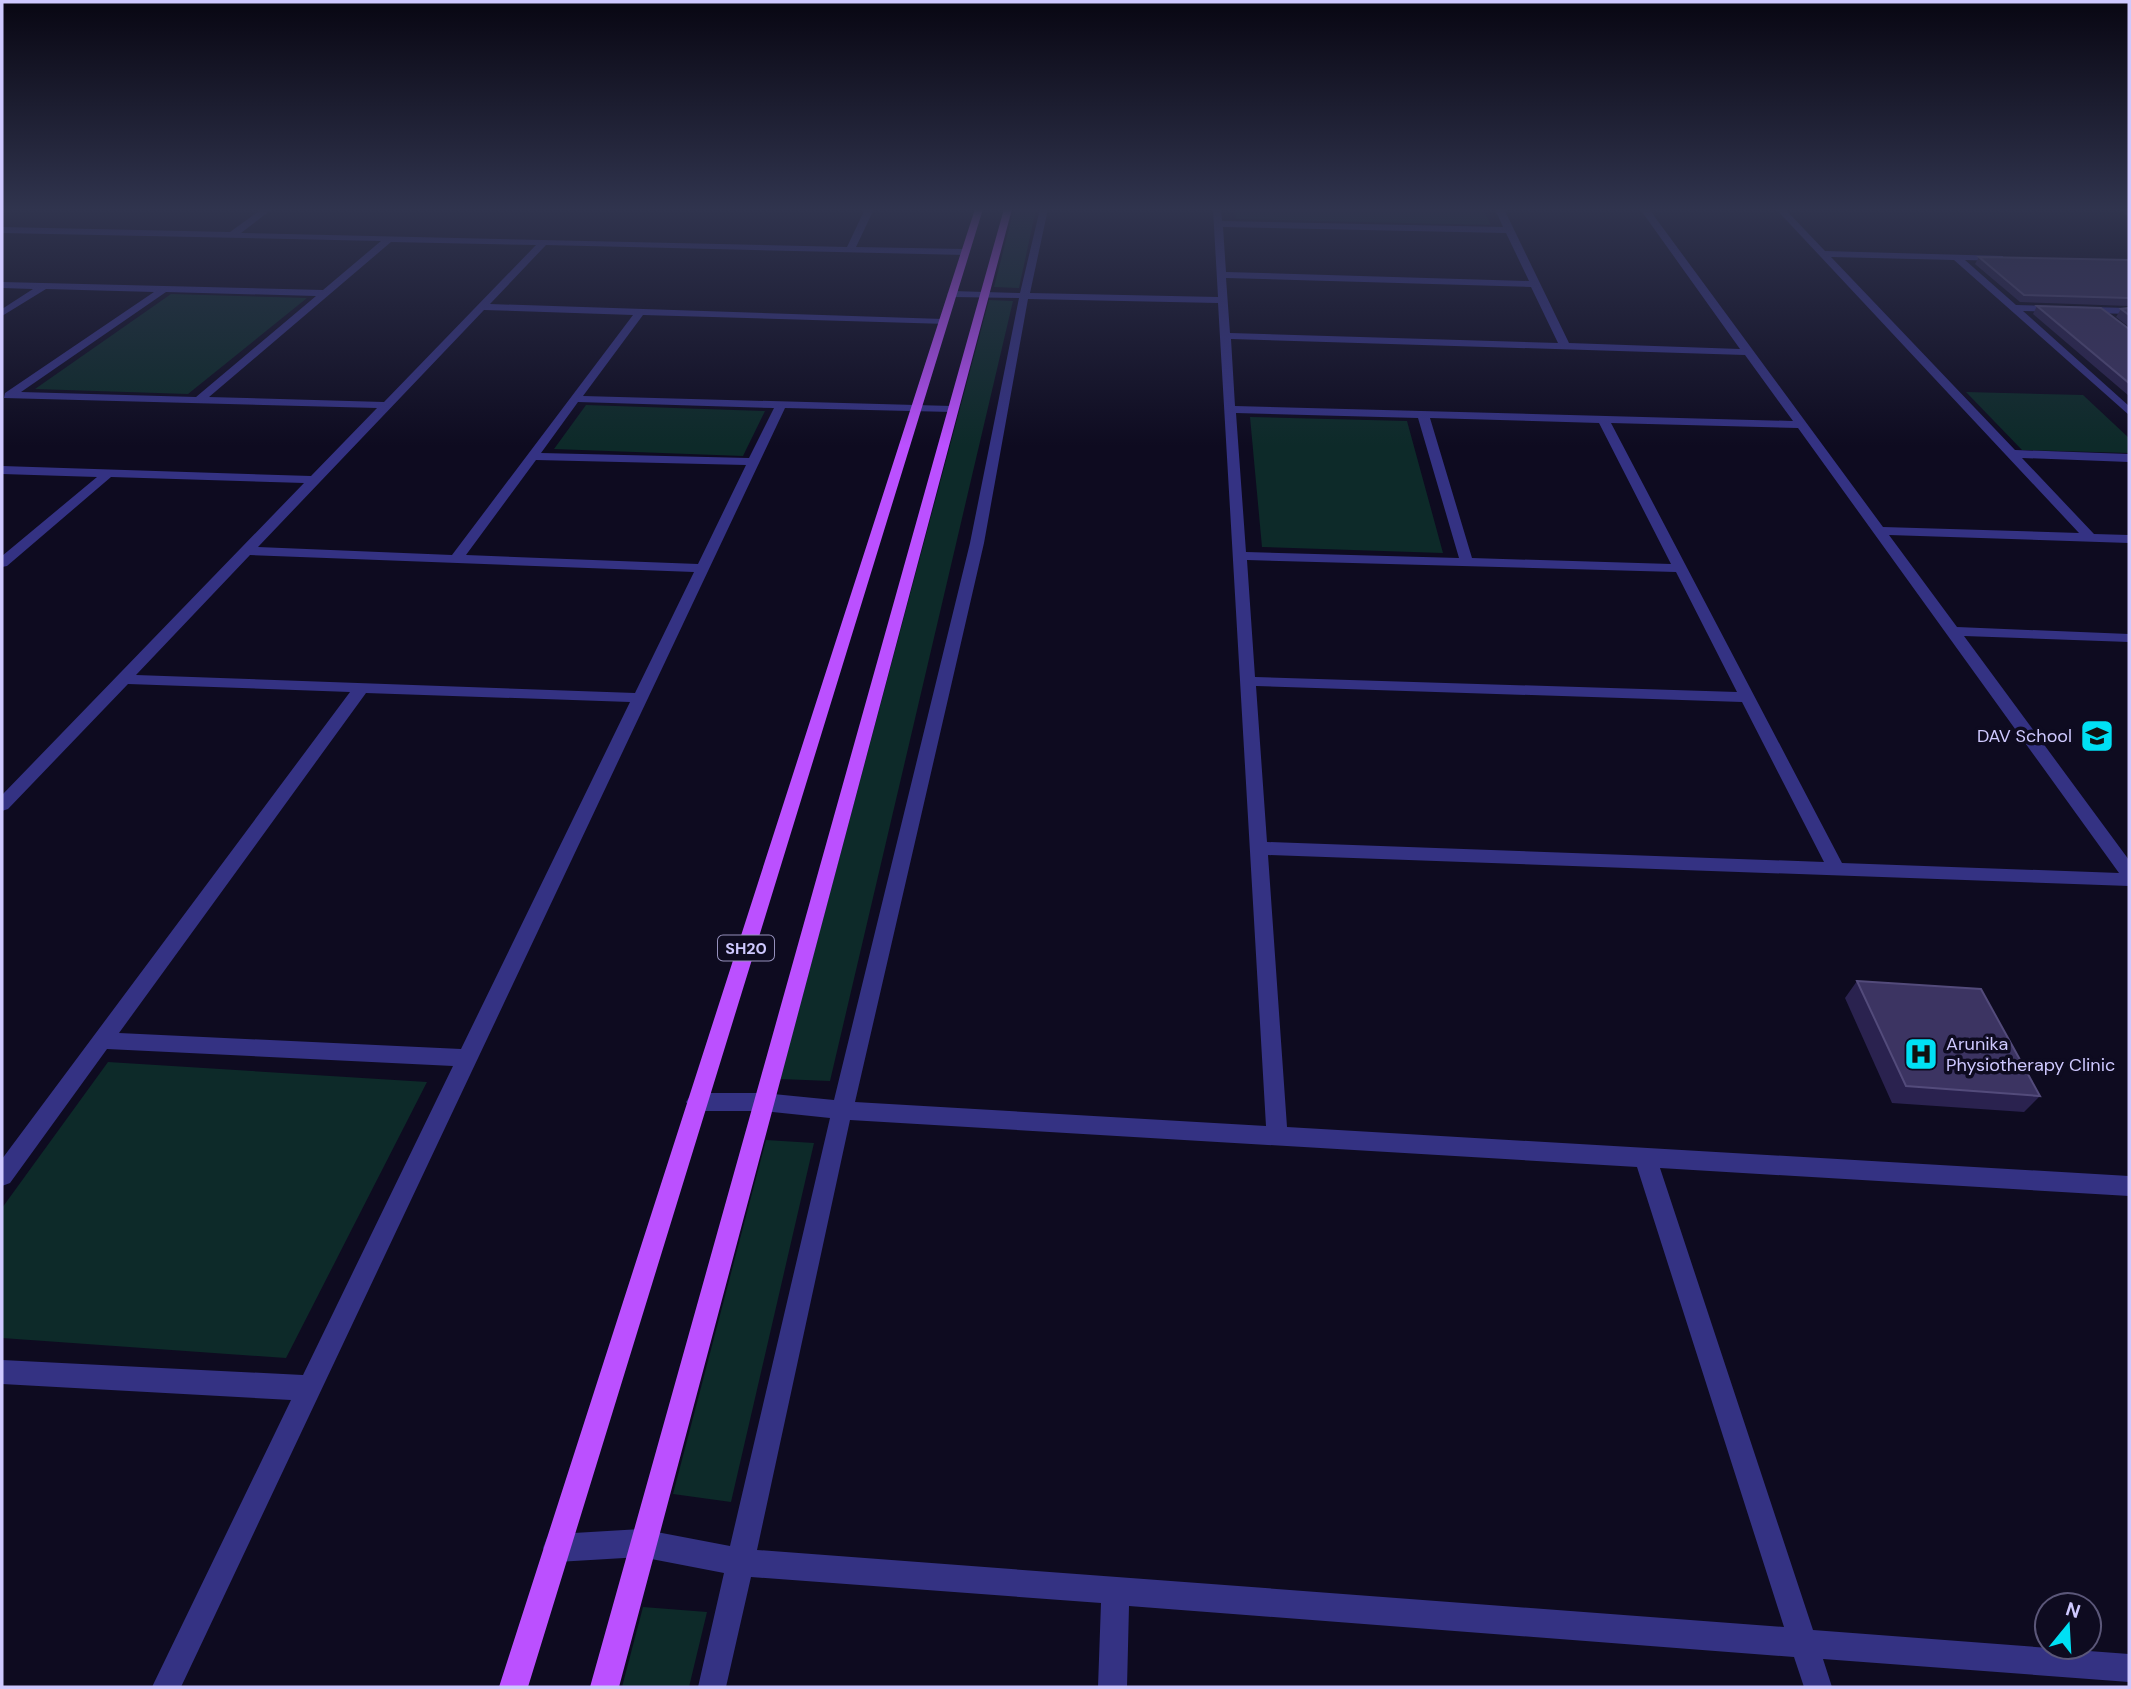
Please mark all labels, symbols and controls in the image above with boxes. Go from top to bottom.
school or university icon: DAV School [2078,717,2116,755]
place label: DAV School [1977,724,2072,748]
road number: SH20 [718,936,774,960]
place label: Arunika Physiotherapy Clinic [1946,1032,2115,1077]
hospital icon: Arunika Physiotherapy Clinic [1902,1035,1940,1073]
north arrow [2033,1591,2103,1661]
text: N [2063,1596,2084,1624]

